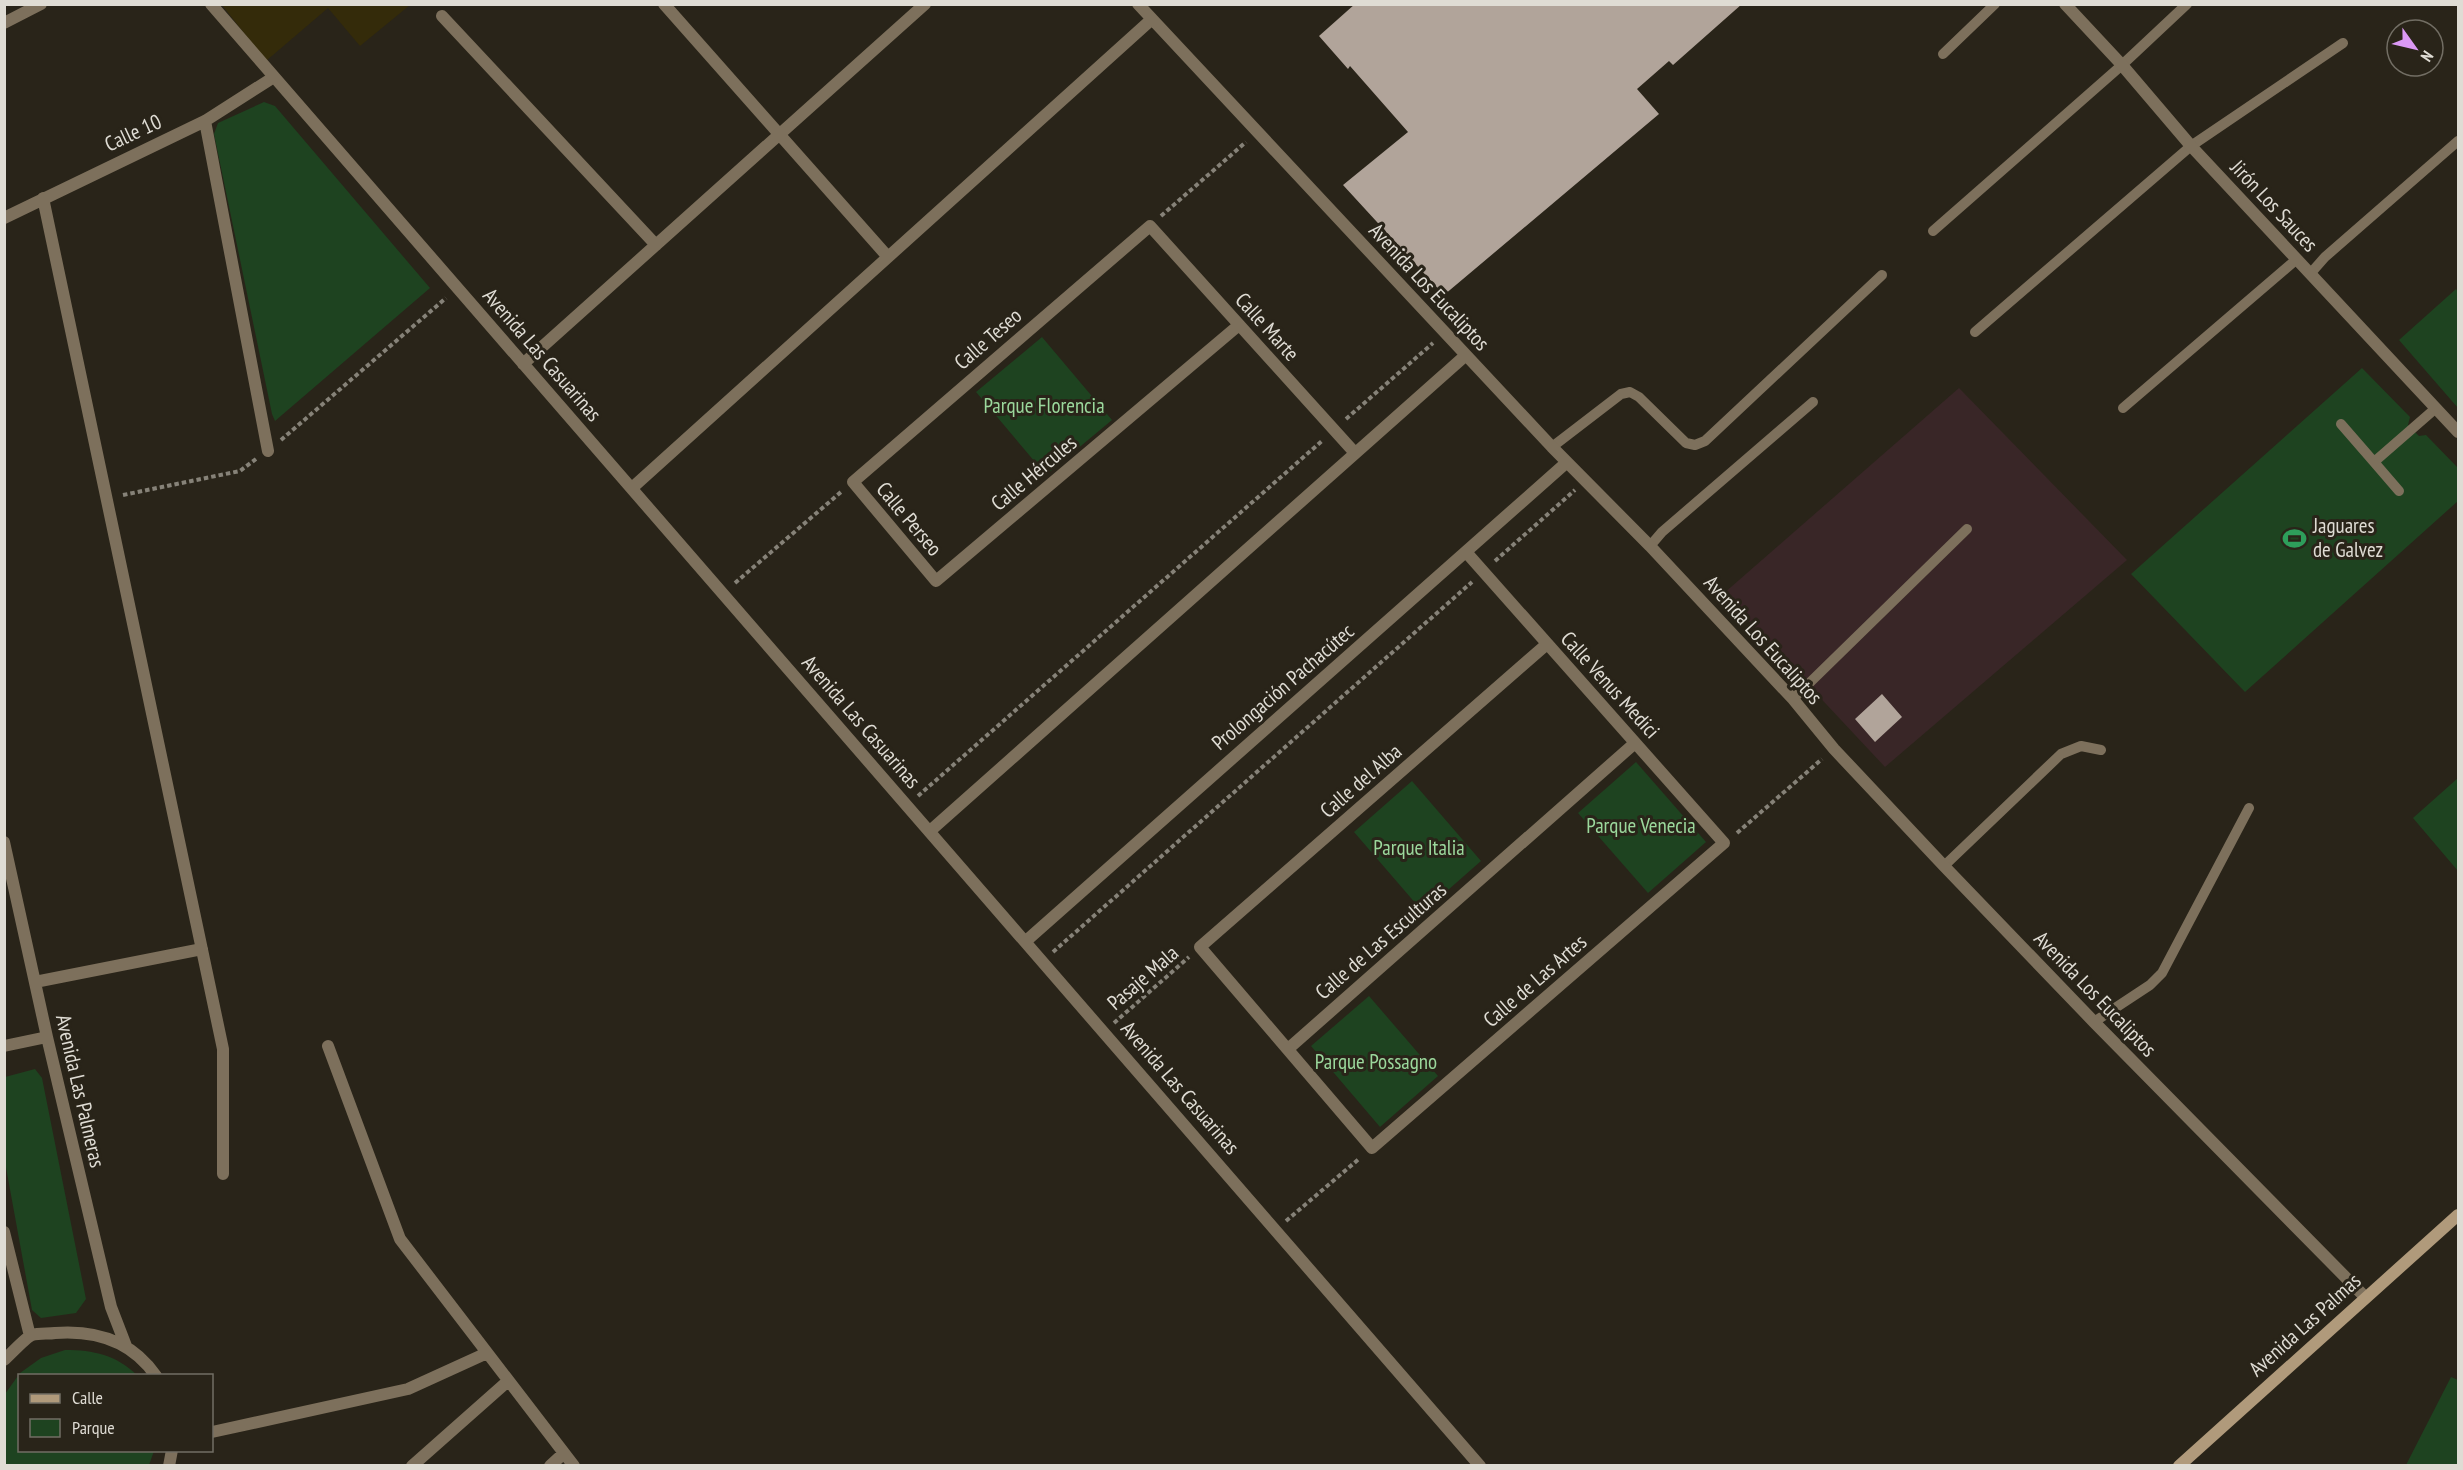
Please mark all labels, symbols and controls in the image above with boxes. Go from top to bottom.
north arrow [2385,18,2445,78]
text: N [2417,47,2438,66]
street label: Calle 10 [100,108,165,157]
street label: Jirón Los Sauces [2224,153,2324,257]
street label: Avenida Los Eucaliptos [1363,217,1495,356]
street label: Avenida Las Casuarinas [477,283,608,427]
street label: Calle Marte [1230,287,1305,367]
street label: Calle Teseo [948,302,1027,375]
park label: Parque Florencia [983,392,1105,419]
street label: Calle Hércules [985,429,1082,516]
street label: Calle Perseo [871,476,948,561]
place label: Jaguares de Galvez [2312,512,2383,563]
sports icon: Jaguares de Galvez [2282,525,2308,551]
street label: Avenida Los Eucaliptos [1698,569,1828,710]
street label: Prolongación Pachacútec [1206,617,1360,756]
street label: Calle Venus Medici [1555,625,1666,744]
street label: Avenida Las Casuarinas [796,650,927,794]
street label: Calle del Alba [1314,738,1407,823]
park label: Parque Venecia [1586,812,1696,839]
park label: Parque Italia [1373,834,1465,861]
street label: Calle de Las Esculturas [1310,876,1452,1005]
street label: Avenida Los Eucaliptos [2028,925,2162,1062]
street label: Calle de Las Artes [1477,928,1592,1033]
street label: Pasaje Mala [1102,939,1184,1016]
street label: Avenida Las Palmeras [50,1012,111,1170]
street label: Avenida Las Casuarinas [1115,1016,1246,1160]
park label: Parque Possagno [1315,1048,1437,1075]
street label: Avenida Las Palmas [2243,1267,2366,1382]
legend [18,1374,213,1452]
text: Calle [72,1386,103,1409]
text: Parque [72,1416,115,1439]

